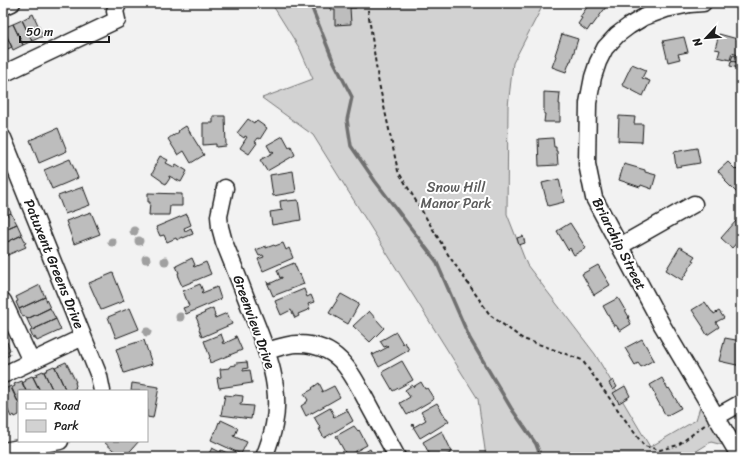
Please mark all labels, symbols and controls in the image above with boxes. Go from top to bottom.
scale bar [20,18,109,44]
north arrow [686,18,726,58]
text: 50 m [26,21,53,43]
text: N [687,34,708,51]
park label: Snow Hill Manor Park [421,175,492,216]
street label: Briarchip Street [585,193,653,295]
street label: Patuxent Greens Drive [16,195,92,333]
street label: Greenview Drive [225,271,283,373]
legend [18,390,148,442]
text: Road [54,395,81,417]
text: Park [54,415,79,437]

